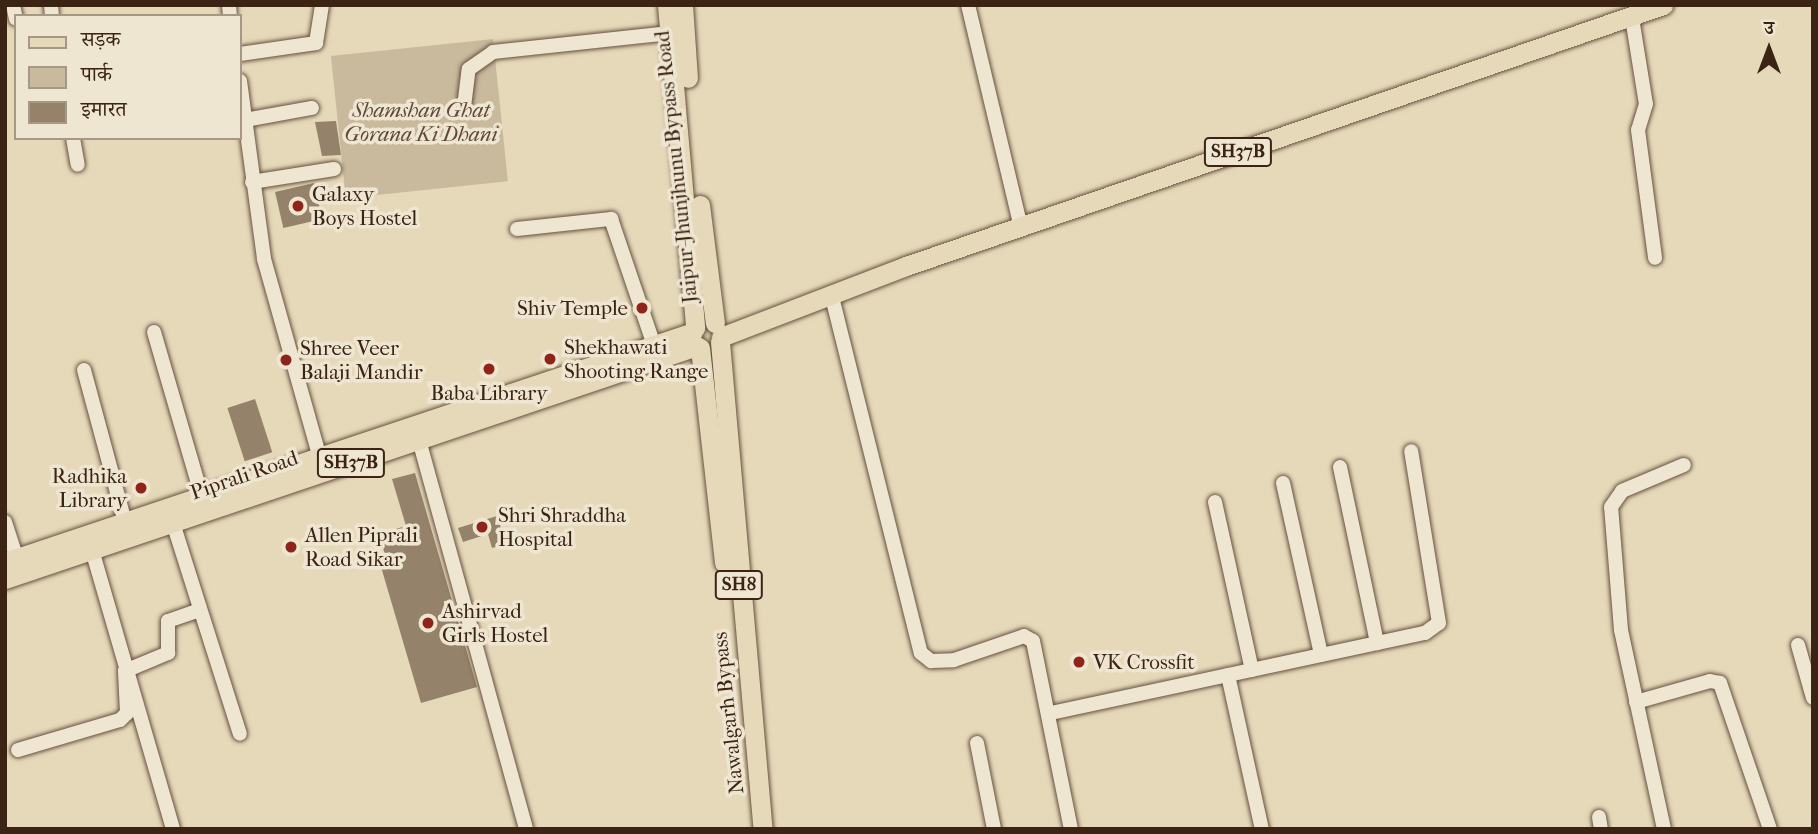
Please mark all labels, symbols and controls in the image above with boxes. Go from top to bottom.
legend [14,14,242,140]
north arrow [1734,14,1804,84]
text: उ [1764,17,1774,39]
text: सड़क [81,27,120,51]
street label: Jaipur-Jhunjhunu Bypass Road [649,30,703,304]
text: पार्क [81,62,112,86]
text: इमारत [81,97,127,121]
park label: Shamshan Ghat Gorana Ki Dhani [345,97,497,147]
road number: SH37B [1203,136,1273,168]
place label: Galaxy Boys Hostel [312,181,417,231]
marker: Galaxy Boys Hostel [290,198,306,214]
place label: Shiv Temple [517,295,628,321]
marker: Shiv Temple [634,300,650,316]
place label: Shekhawati Shooting Range [564,334,708,384]
place label: Shree Veer Balaji Mandir [300,335,423,385]
marker: Shekhawati Shooting Range [542,351,558,367]
marker: Shree Veer Balaji Mandir [278,352,294,368]
marker: Baba Library [481,361,497,377]
place label: Baba Library [431,380,547,406]
street label: Piprali Road [187,445,301,505]
road number: SH37B [316,447,386,478]
place label: Radhika Library [52,463,127,513]
marker: Radhika Library [133,480,149,496]
place label: Shri Shraddha Hospital [498,502,626,552]
marker: Shri Shraddha Hospital [472,517,492,537]
place label: Allen Piprali Road Sikar [305,522,418,572]
marker: Allen Piprali Road Sikar [283,539,299,555]
road number: SH8 [714,570,764,600]
place label: Ashirvad Girls Hostel [442,598,548,648]
marker: Ashirvad Girls Hostel [420,615,436,631]
street label: Nawalgarh Bypass [707,631,749,795]
place label: VK Crossfit [1093,649,1195,675]
marker: VK Crossfit [1071,654,1087,670]

